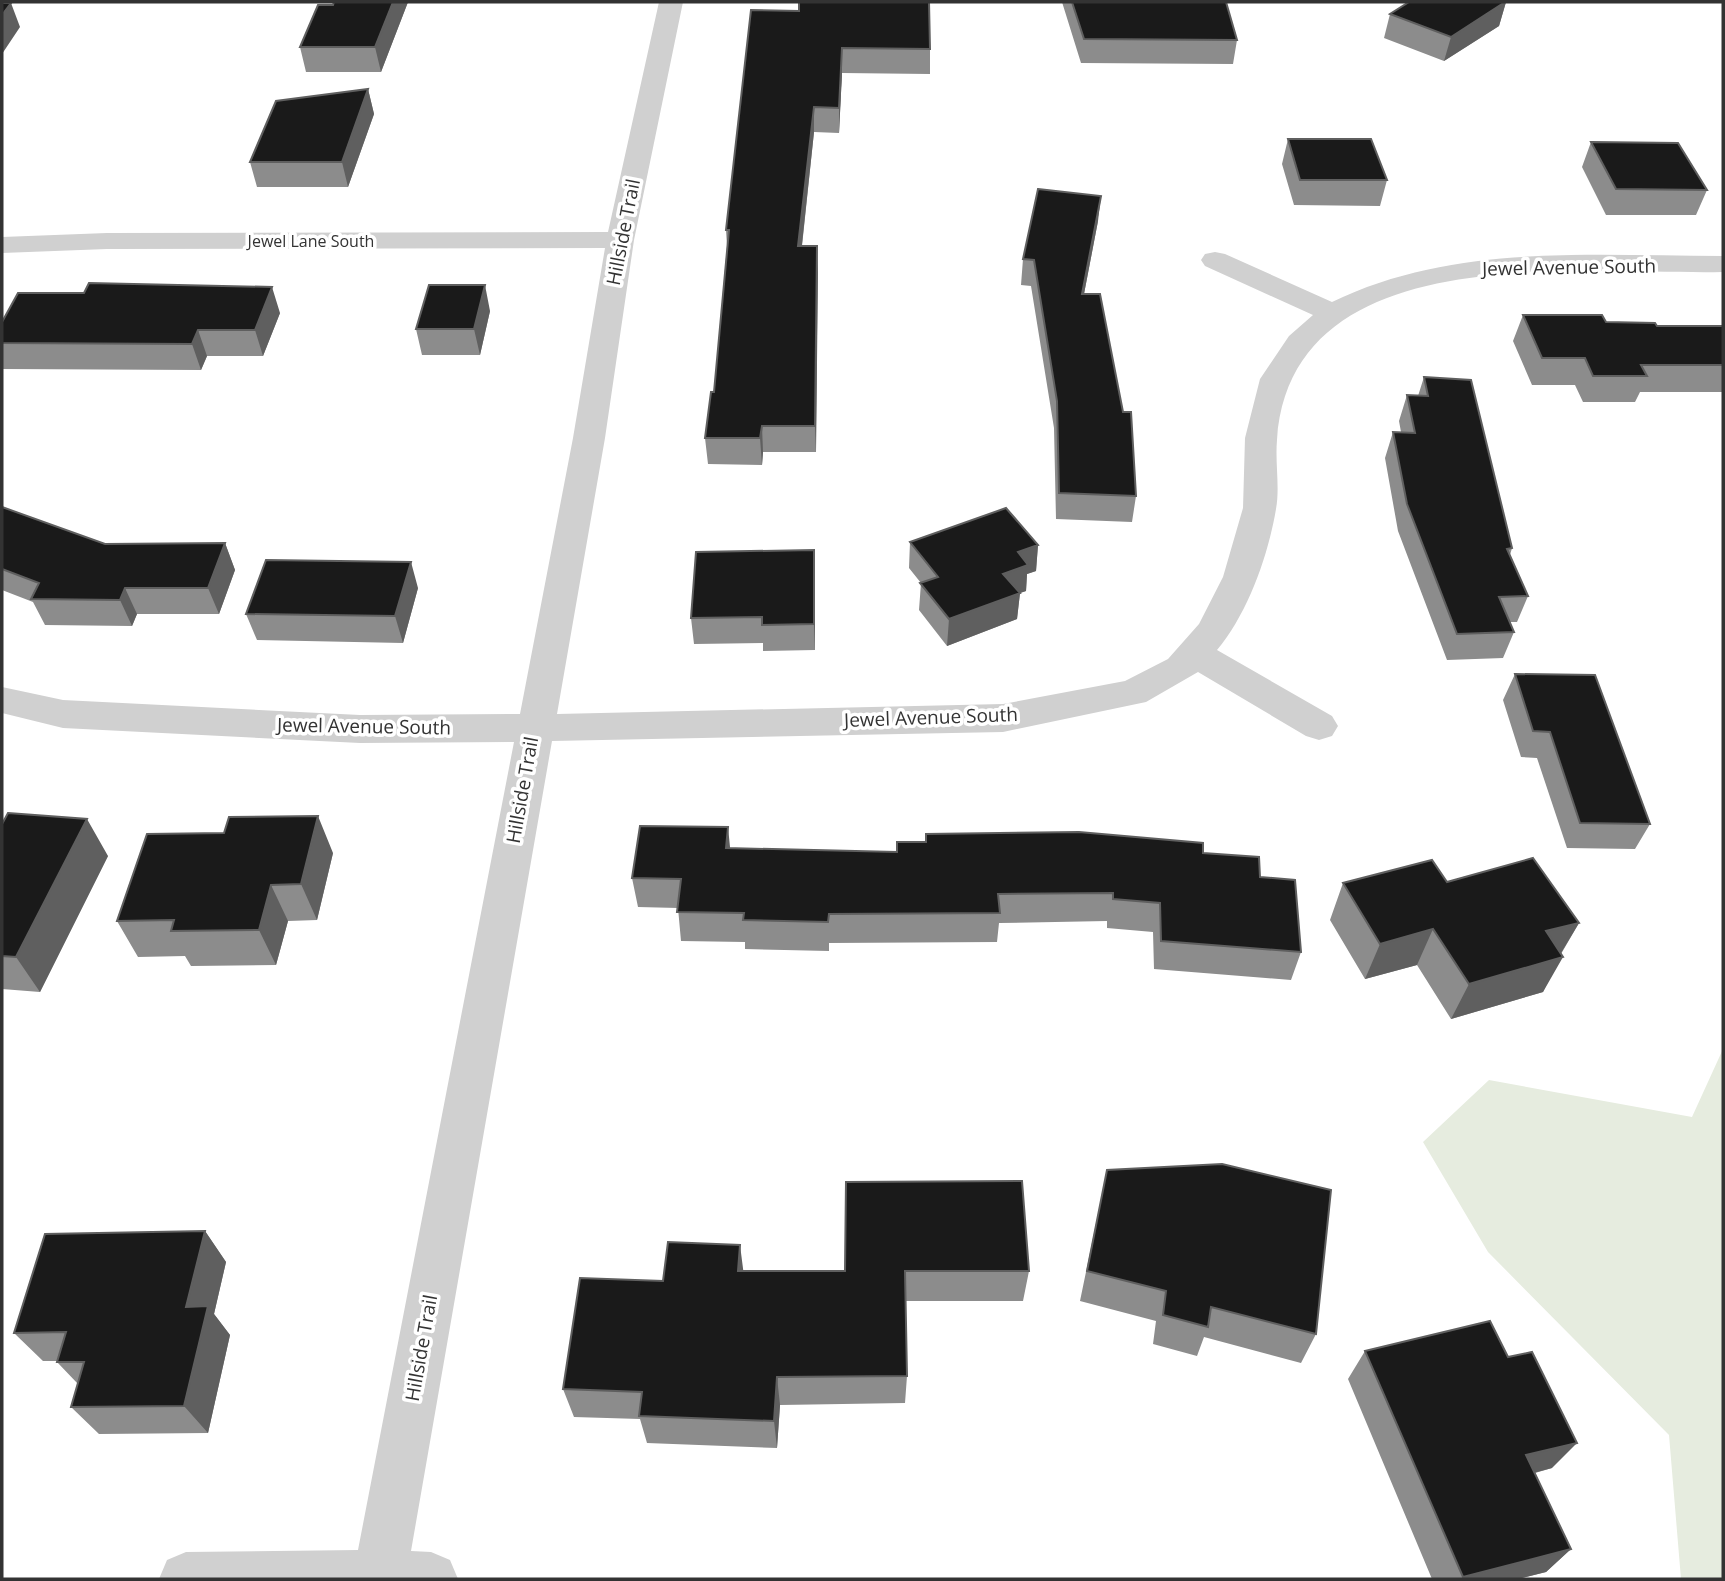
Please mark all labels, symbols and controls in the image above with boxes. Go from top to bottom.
street label: Hillside Trail [600,177,646,287]
street label: Jewel Lane South [246,230,374,252]
street label: Jewel Avenue South [1480,252,1656,282]
street label: Jewel Avenue South [842,701,1018,733]
street label: Jewel Avenue South [275,711,451,741]
street label: Hillside Trail [500,735,544,845]
street label: Hillside Trail [399,1293,443,1403]

